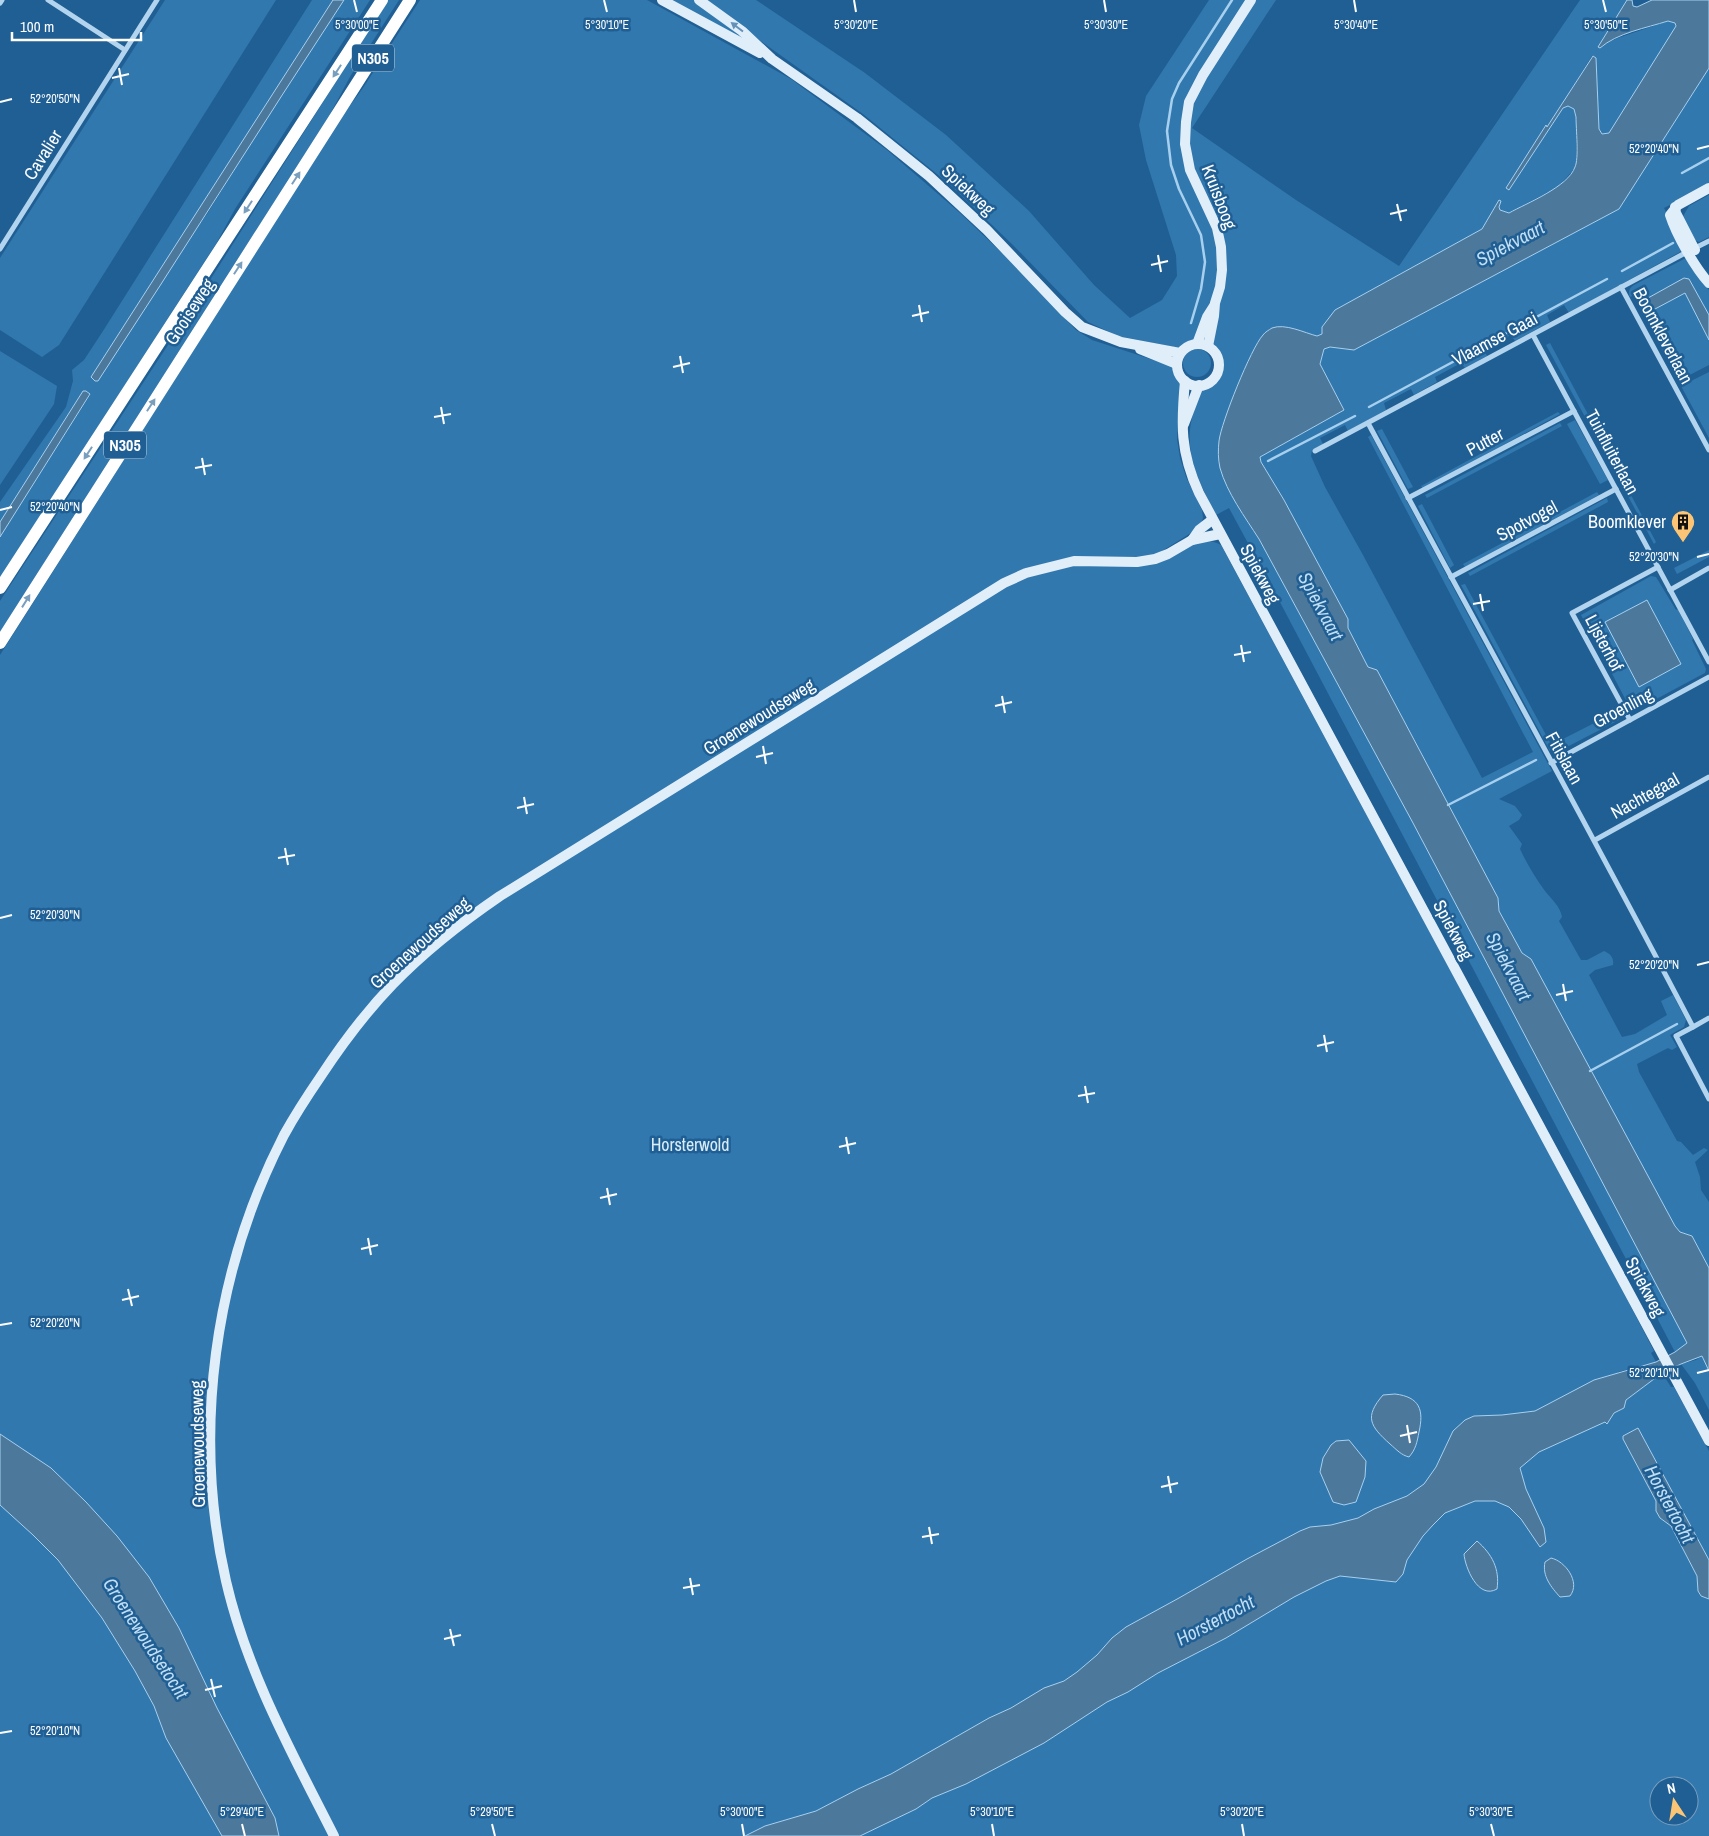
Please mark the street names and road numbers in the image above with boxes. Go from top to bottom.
road number: N305 [352,44,394,72]
street label: Cavalier [17,125,68,185]
street label: Spiekweg [936,158,1001,221]
street label: Kruisboog [1196,161,1243,233]
street label: Gooiseweg [159,273,221,350]
street label: Boomkleverlaan [1628,283,1699,388]
street label: Vlaamse Gaai [1448,306,1542,372]
street label: Tuinfluiterlaan [1580,405,1645,499]
street label: Putter [1462,421,1508,462]
road number: N305 [104,432,146,458]
street label: Spotvogel [1492,494,1562,547]
street label: Spiekweg [1234,539,1287,609]
street label: Lijsterhof [1579,610,1630,676]
street label: Groenewoudseweg [698,672,820,761]
street label: Groenling [1588,681,1658,734]
street label: Fitislaan [1540,727,1589,789]
street label: Nachtegaal [1606,767,1683,825]
street label: Groenewoudseweg [364,890,476,994]
street label: Spiekweg [1427,895,1480,965]
street label: Spiekweg [1619,1252,1672,1322]
street label: Groenewoudseweg [184,1379,211,1508]

